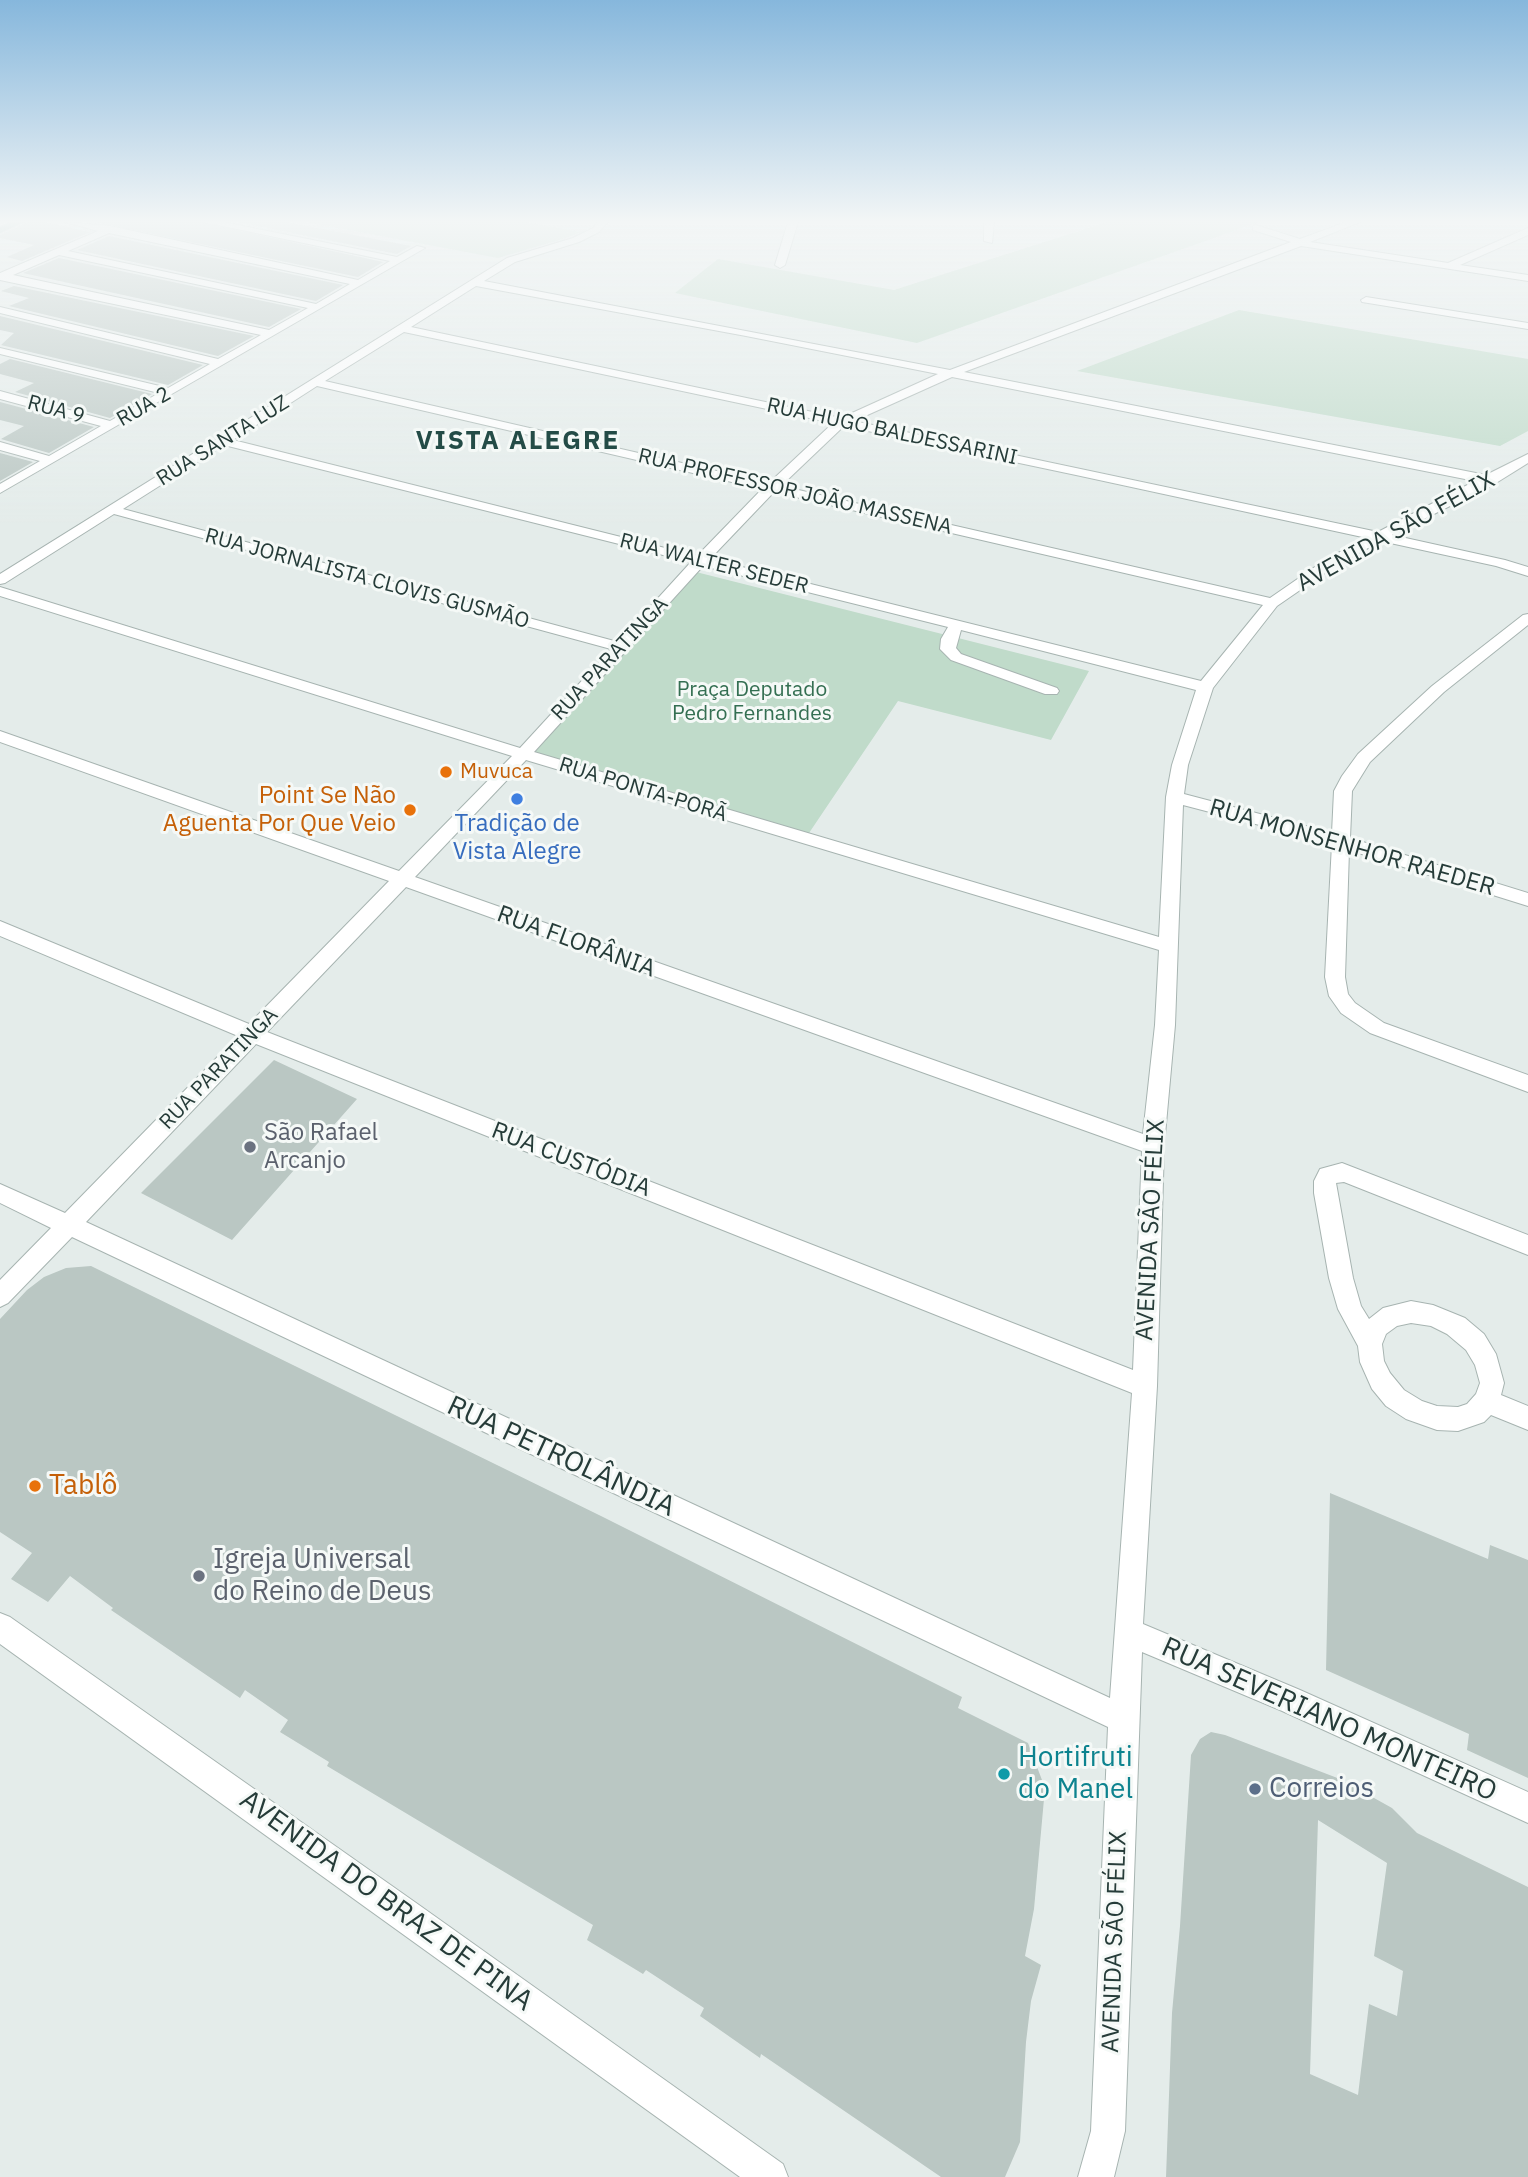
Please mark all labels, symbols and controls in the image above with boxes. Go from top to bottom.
street label: RUA 2 [113,382,175,432]
street label: RUA 9 [25,390,87,430]
street label: RUA SANTA LUZ [152,390,294,492]
street label: RUA HUGO BALDESSARINI [764,393,1020,471]
district label: VISTA ALEGRE [417,425,619,457]
street label: RUA PROFESSOR JOÃO MASSENA [636,444,954,540]
street label: AVENIDA SÃO FÉLIX [1292,466,1500,598]
street label: RUA JORNALISTA CLOVIS GUSMÃO [202,524,532,634]
street label: RUA WALTER SEDER [617,528,811,600]
street label: RUA PARATINGA [546,592,674,726]
park label: Praça Deputado Pedro Fernandes [672,677,832,727]
street label: RUA PONTA-PORÃ [556,752,730,828]
place label: Muvuca [460,759,533,785]
marker: Muvuca [438,764,454,780]
place label: Point Se Não Aguenta Por Que Veio [163,782,396,838]
marker: Tradição de Vista Alegre [509,791,525,807]
street label: RUA MONSENHOR RAEDER [1206,793,1498,903]
marker: Point Se Não Aguenta Por Que Veio [402,802,418,818]
place label: Tradição de Vista Alegre [453,810,581,866]
street label: RUA FLORÂNIA [493,900,659,984]
street label: RUA PARATINGA [155,1003,283,1135]
street label: RUA CUSTÓDIA [487,1116,655,1204]
street label: AVENIDA SÃO FÉLIX [1131,1118,1171,1342]
place label: São Rafael Arcanjo [264,1119,378,1175]
marker: São Rafael Arcanjo [242,1139,258,1155]
street label: RUA PETROLÂNDIA [442,1389,680,1525]
place label: Tablô [49,1469,118,1503]
marker: Tablô [27,1478,43,1494]
place label: Igreja Universal do Reino de Deus [213,1543,432,1609]
marker: Igreja Universal do Reino de Deus [191,1568,207,1584]
street label: RUA SEVERIANO MONTEIRO [1156,1631,1502,1809]
place label: Hortifruti do Manel [1018,1741,1133,1807]
marker: Hortifruti do Manel [996,1766,1012,1782]
place label: Correios [1269,1772,1374,1806]
marker: Correios [1247,1781,1263,1797]
street label: AVENIDA DO BRAZ DE PINA [233,1783,539,2019]
street label: AVENIDA SÃO FÉLIX [1097,1831,1133,2053]

